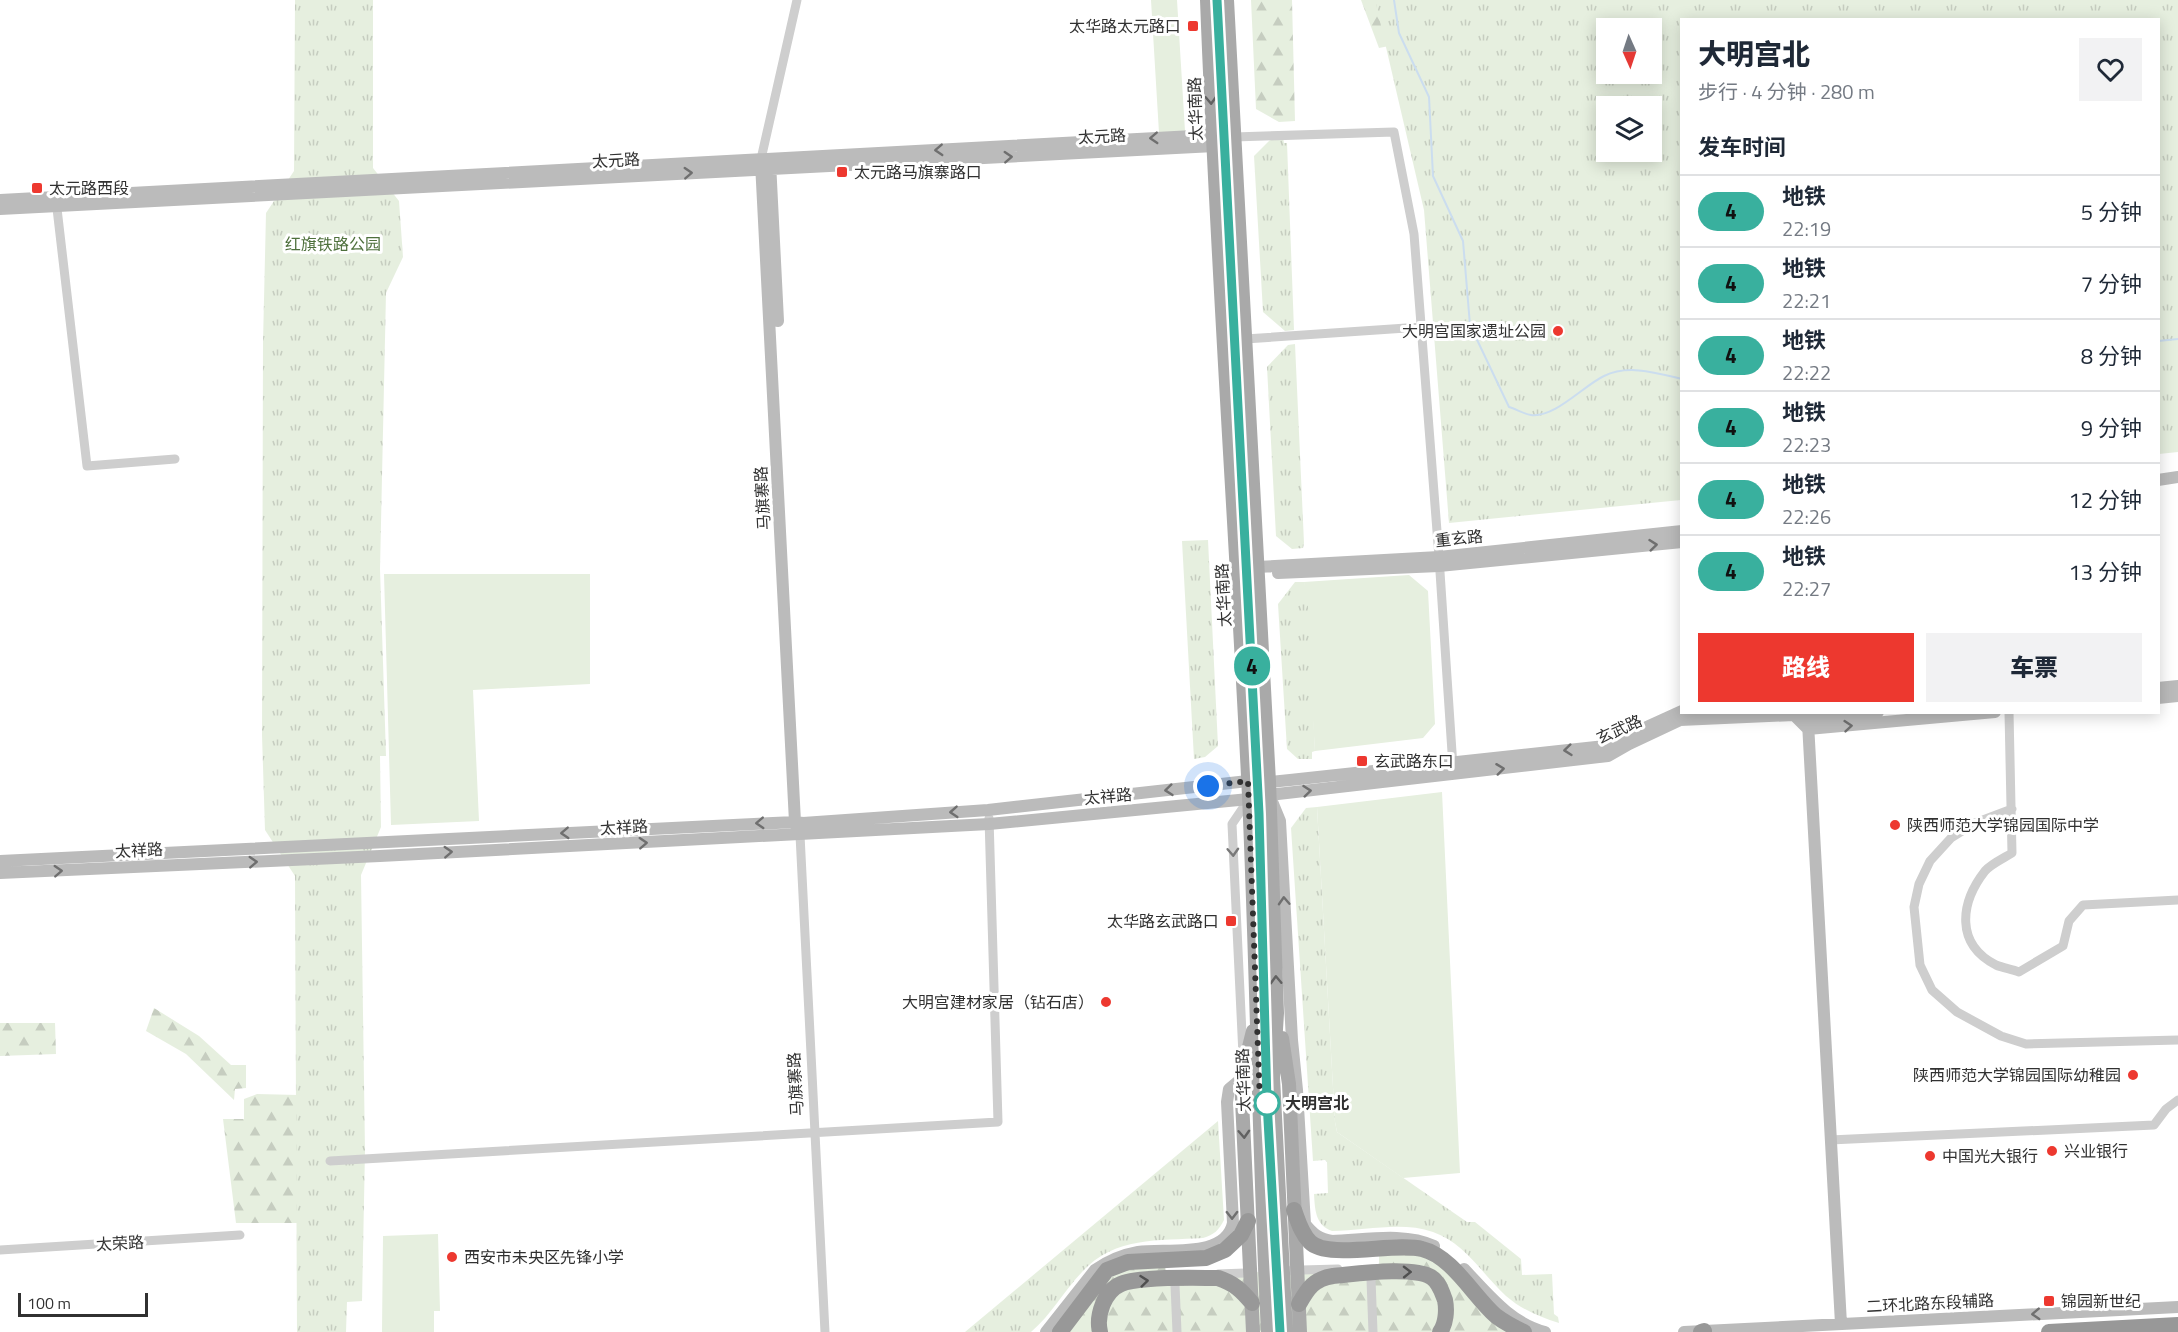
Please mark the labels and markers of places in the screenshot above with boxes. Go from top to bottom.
place label: 太华路太元路口 [1069,14,1181,38]
marker: 太华路太元路口 [1186,19,1200,33]
place label: 太元路马旗寨路口 [854,160,982,184]
marker: 太元路马旗寨路口 [835,165,849,179]
place label: 太元路西段 [49,176,129,200]
marker: 太元路西段 [30,181,44,195]
place label: 大明宫国家遗址公园 [1402,319,1546,343]
marker: 大明宫国家遗址公园 [1551,324,1565,338]
place label: 玄武路东口 [1374,749,1454,773]
marker: 玄武路东口 [1355,754,1369,768]
place label: 陕西师范大学锦园国际中学 [1907,813,2099,837]
marker: 陕西师范大学锦园国际中学 [1888,818,1902,832]
place label: 太华路玄武路口 [1107,909,1219,933]
marker: 太华路玄武路口 [1224,914,1238,928]
place label: 大明宫建材家居（钻石店） [902,990,1094,1014]
marker: 大明宫建材家居（钻石店） [1099,995,1113,1009]
place label: 陕西师范大学锦园国际幼稚园 [1913,1063,2121,1087]
marker: 陕西师范大学锦园国际幼稚园 [2126,1068,2140,1082]
marker: 大明宫北 [1254,1090,1280,1116]
place label: 大明宫北 [1285,1091,1349,1115]
place label: 兴业银行 [2064,1139,2128,1163]
place label: 中国光大银行 [1942,1144,2038,1168]
marker: 兴业银行 [2045,1144,2059,1158]
marker: 中国光大银行 [1923,1149,1937,1163]
place label: 西安市未央区先锋小学 [464,1245,624,1269]
marker: 西安市未央区先锋小学 [445,1250,459,1264]
place label: 锦园新世纪 [2061,1289,2141,1313]
marker: 锦园新世纪 [2042,1294,2056,1308]

